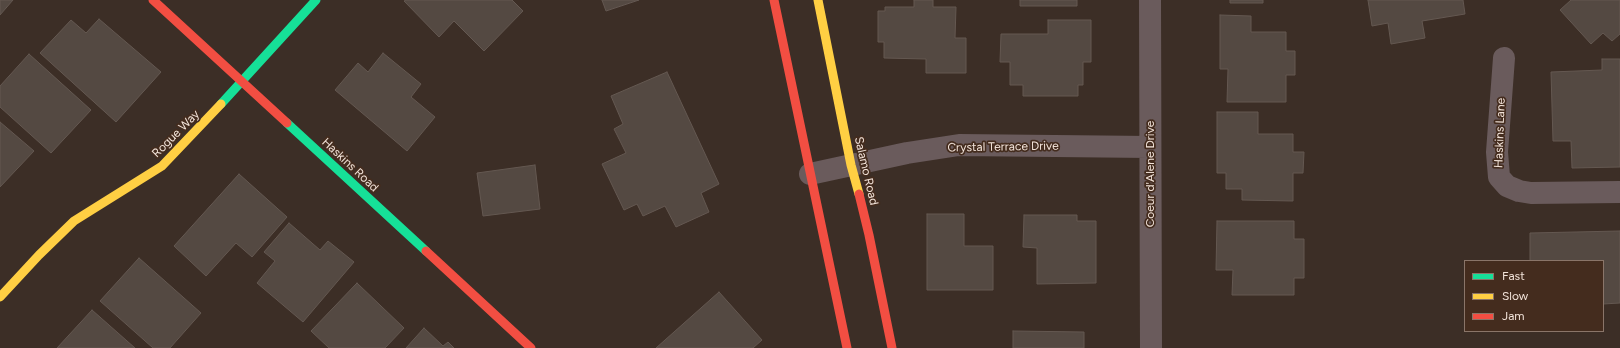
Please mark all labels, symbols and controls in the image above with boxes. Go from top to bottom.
street label: Haskins Lane [1492,98,1508,168]
street label: Rogue Way [149,107,203,161]
street label: Coeur d'Alene Drive [1143,121,1157,227]
street label: Haskins Road [319,135,381,195]
street label: Salamo Road [851,135,881,207]
street label: Crystal Terrace Drive [947,139,1059,155]
legend [1464,260,1604,332]
text: Fast [1502,269,1525,283]
text: Slow [1502,289,1528,303]
text: Jam [1502,309,1525,323]

